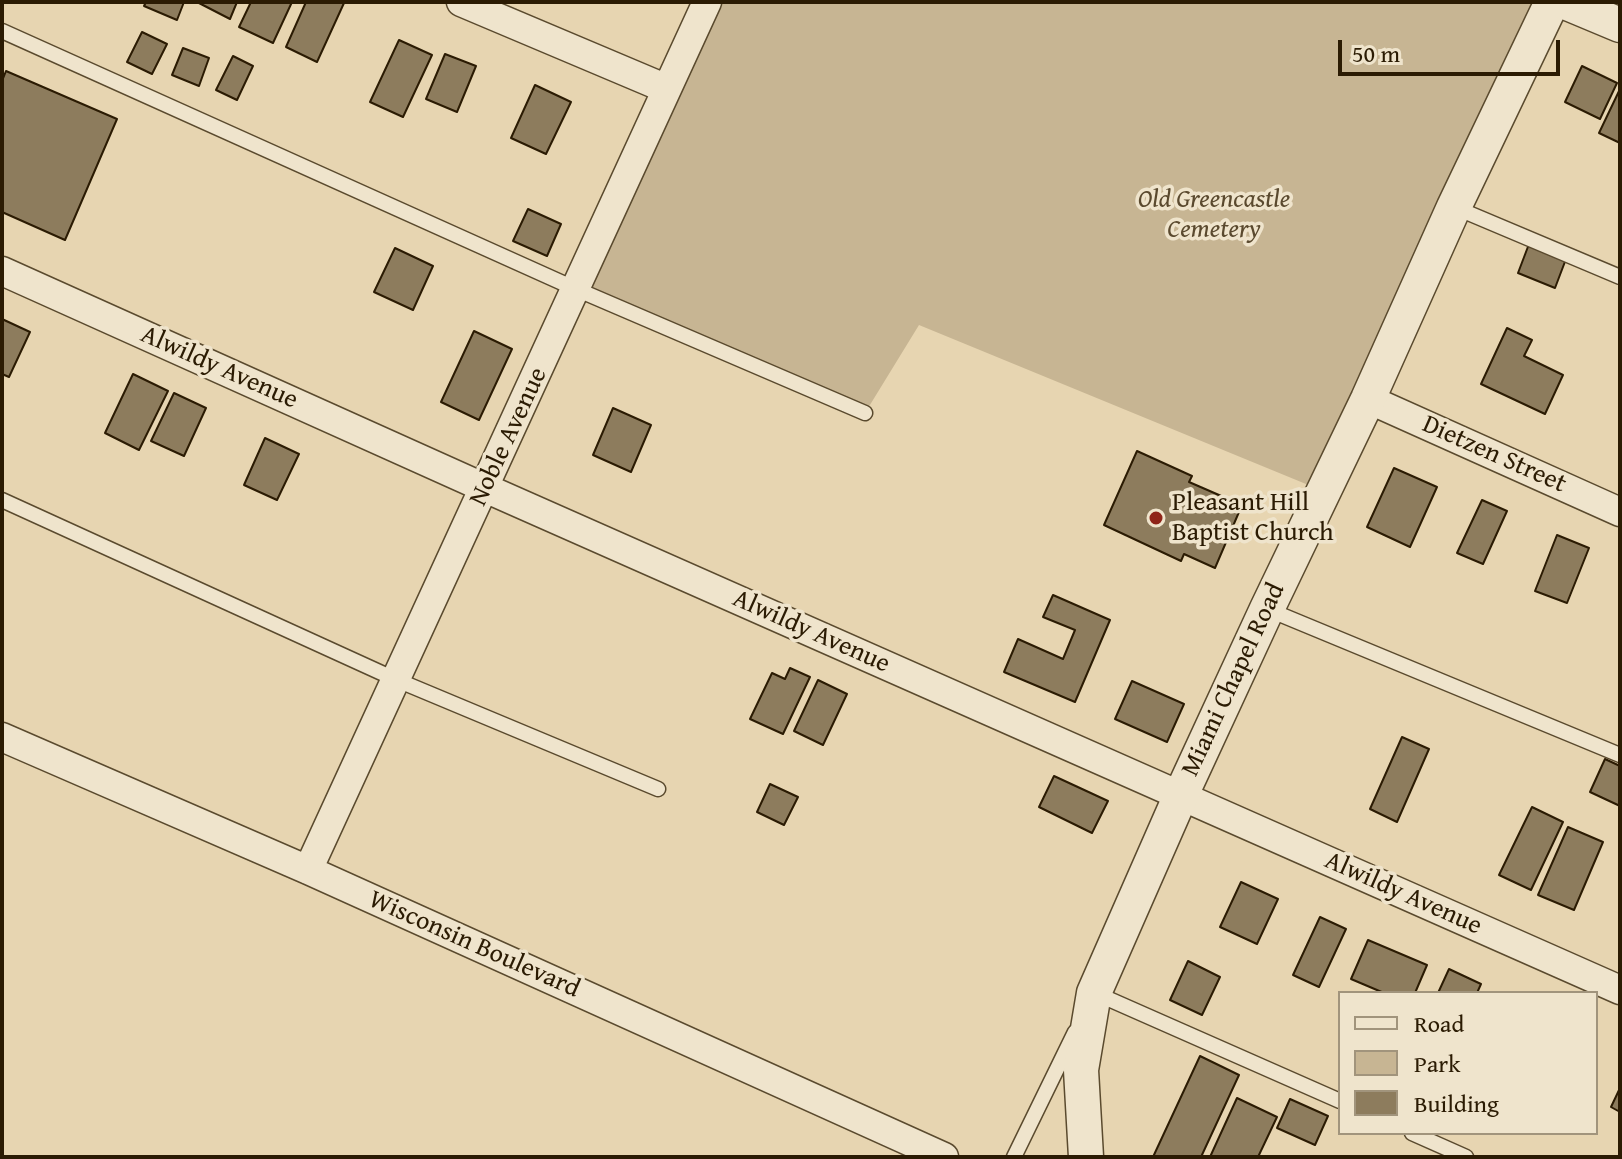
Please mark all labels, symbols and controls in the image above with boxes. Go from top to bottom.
scale bar [1342,24,1564,74]
text: 50 m [1352,36,1400,71]
park label: Old Greencastle Cemetery [1138,184,1290,246]
street label: Alwildy Avenue [136,319,302,417]
street label: Noble Avenue [463,363,555,511]
street label: Dietzen Street [1417,409,1571,501]
place label: Pleasant Hill Baptist Church [1172,487,1334,548]
marker: Pleasant Hill Baptist Church [1147,509,1165,527]
street label: Miami Chapel Road [1176,578,1292,782]
street label: Alwildy Avenue [728,583,894,681]
street label: Alwildy Avenue [1320,845,1486,943]
street label: Wisconsin Boulevard [364,884,584,1006]
legend [1338,991,1598,1135]
text: Road [1414,1006,1464,1041]
text: Park [1414,1046,1460,1081]
text: Building [1414,1086,1499,1121]

